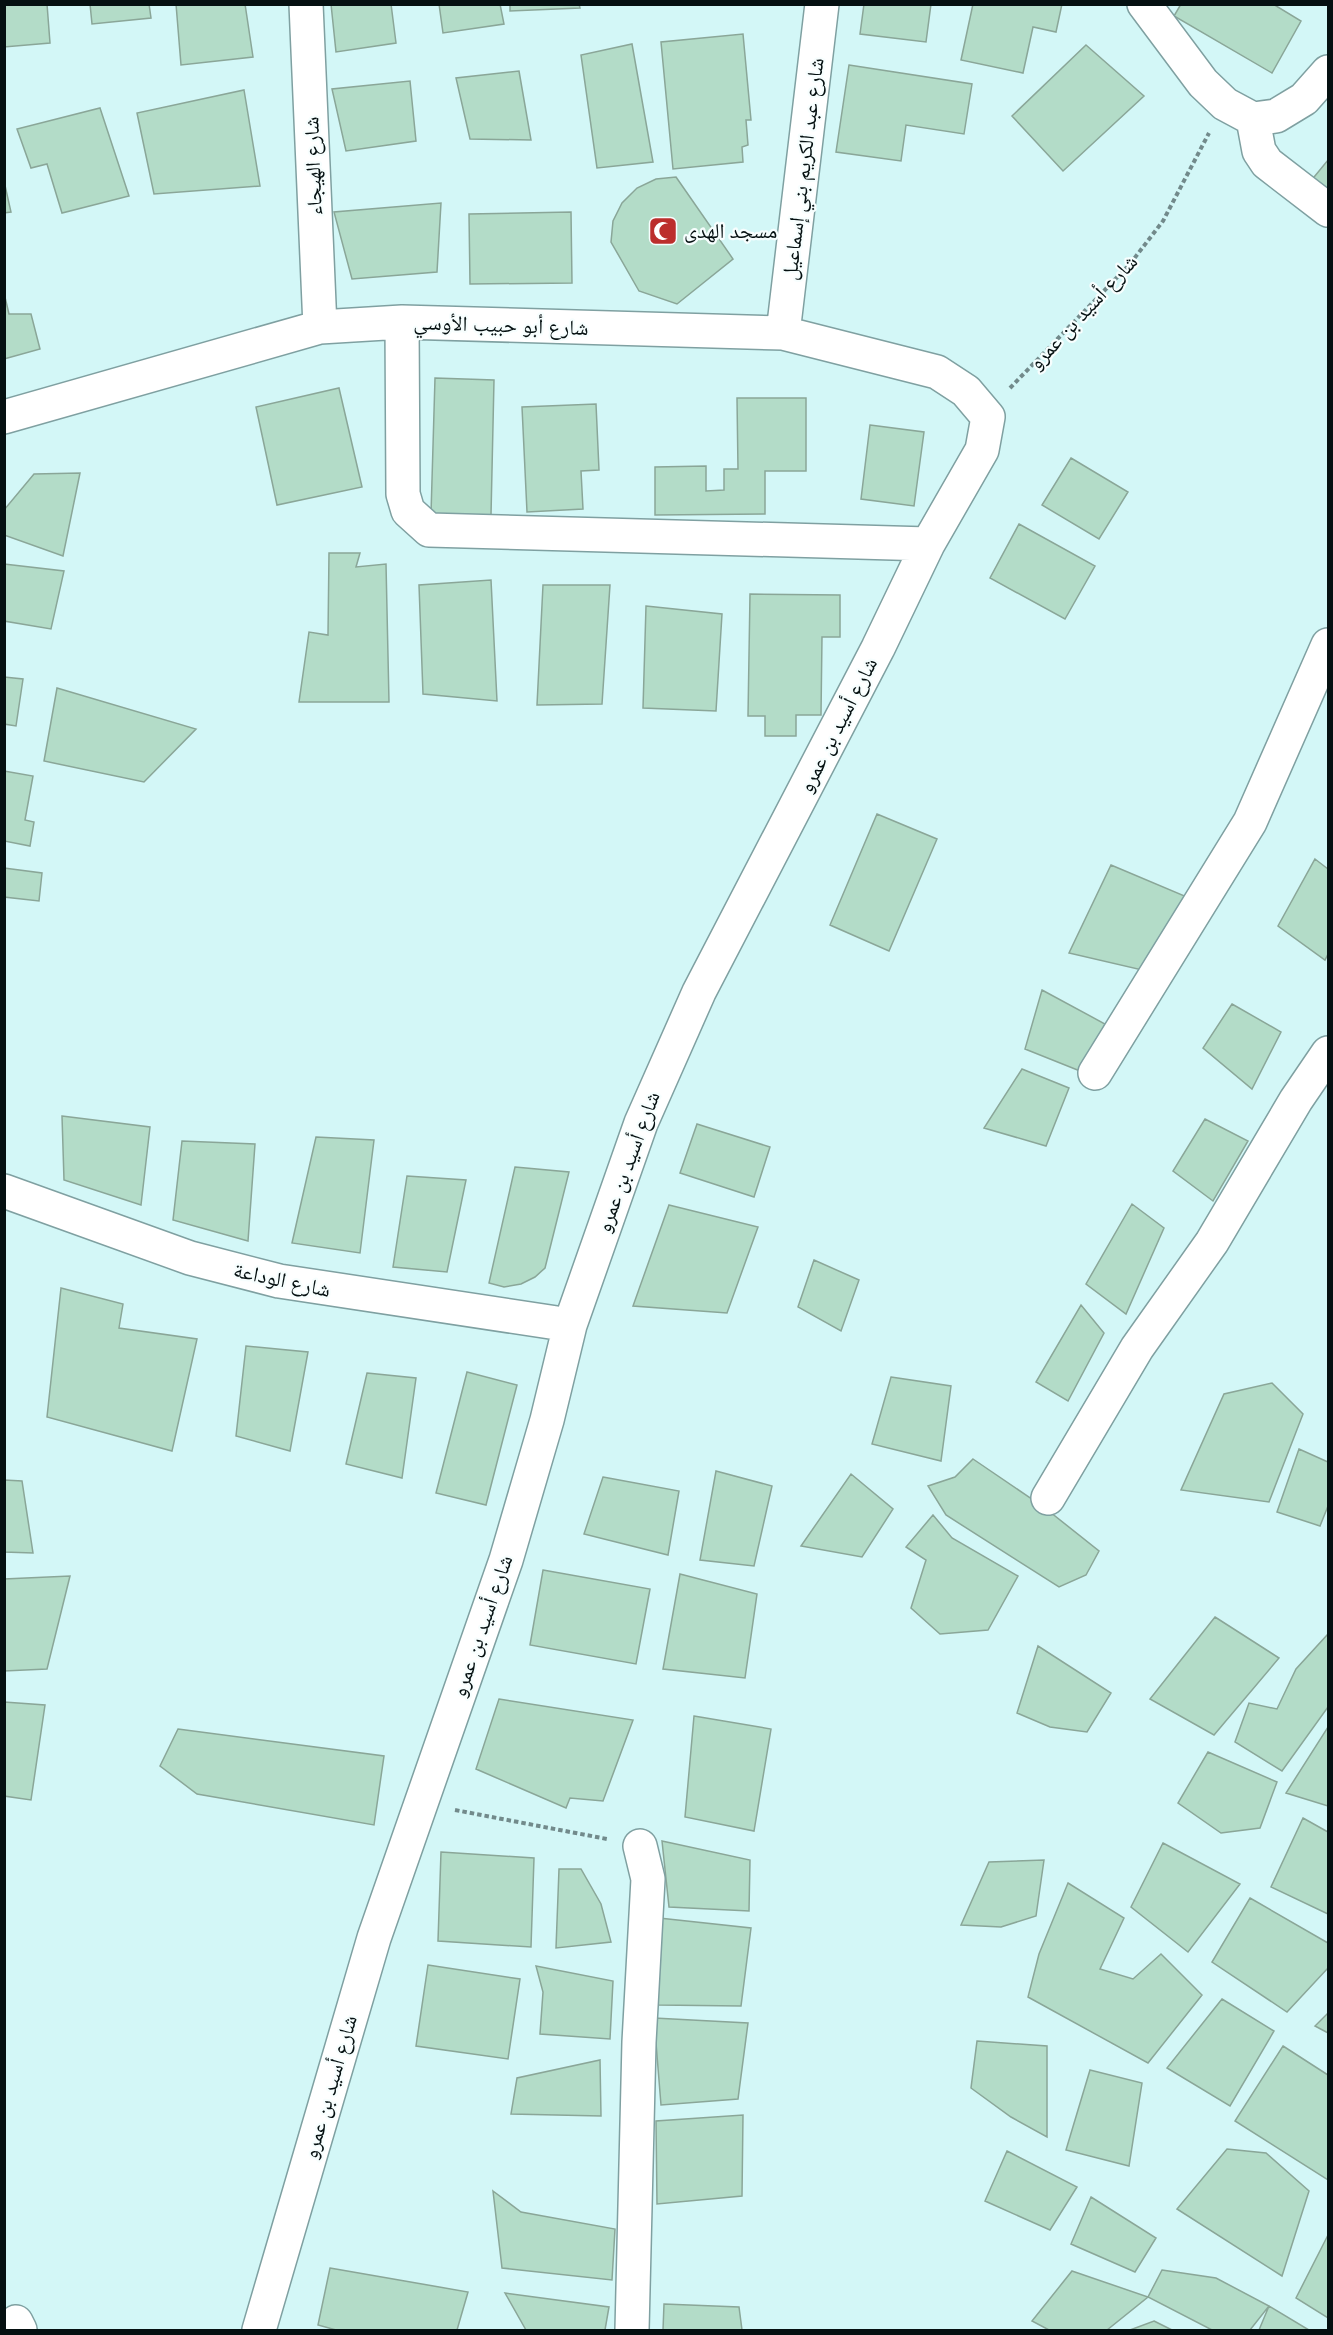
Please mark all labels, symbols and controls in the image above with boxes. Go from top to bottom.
street label: شارع عبد الكريم بني إسماعيل [774,56,833,282]
street label: شارع الهيجاء [296,116,328,216]
mosque icon: مسجد الهدى [647,215,679,247]
place label: مسجد الهدى [684,216,777,244]
street label: شارع أسيد بن عمرو [1021,248,1143,375]
street label: شارع أبو حبيب الأوسي [413,307,589,344]
street label: شارع أسيد بن عمرو [791,652,883,797]
street label: شارع أسيد بن عمرو [589,1087,666,1236]
street label: شارع الوداعة [231,1255,333,1303]
street label: شارع أسيد بن عمرو [444,1551,518,1700]
street label: شارع أسيد بن عمرو [295,2012,363,2162]

